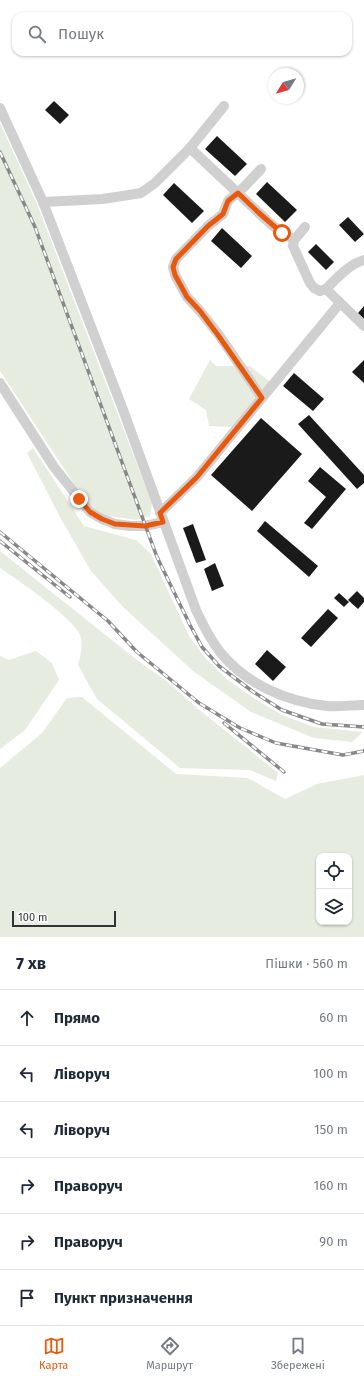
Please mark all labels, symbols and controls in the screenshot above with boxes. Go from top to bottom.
search box [12,12,352,56]
icon: search [26,23,48,45]
text: Пошук [58,25,104,43]
north arrow [268,68,304,104]
route start [273,224,291,242]
route end [70,490,88,508]
map controls [316,853,352,925]
button: locate [316,853,352,889]
button: layers [316,889,352,925]
scale bar [12,909,116,928]
text: 100 m [18,911,47,924]
text: 7 хв [16,953,46,974]
text: Пішки · 560 m [265,956,348,971]
icon: ahead [16,1007,38,1029]
text: Прямо [54,1009,100,1027]
text: 60 m [319,1010,348,1025]
icon: left [16,1063,38,1085]
text: Ліворуч [54,1065,110,1083]
text: 100 m [313,1066,348,1081]
icon: left [16,1119,38,1141]
text: Ліворуч [54,1121,110,1139]
text: 150 m [314,1122,348,1137]
icon: right [16,1175,38,1197]
text: Праворуч [54,1177,123,1195]
text: 160 m [314,1178,348,1193]
icon: right [16,1231,38,1253]
text: Праворуч [54,1233,123,1251]
text: 90 m [319,1234,348,1249]
icon: arrive [16,1287,38,1309]
text: Пункт призначення [54,1289,193,1307]
tab: Карта [39,1335,68,1372]
tab: Маршрут [146,1335,193,1372]
tab: Збережені [271,1335,325,1372]

